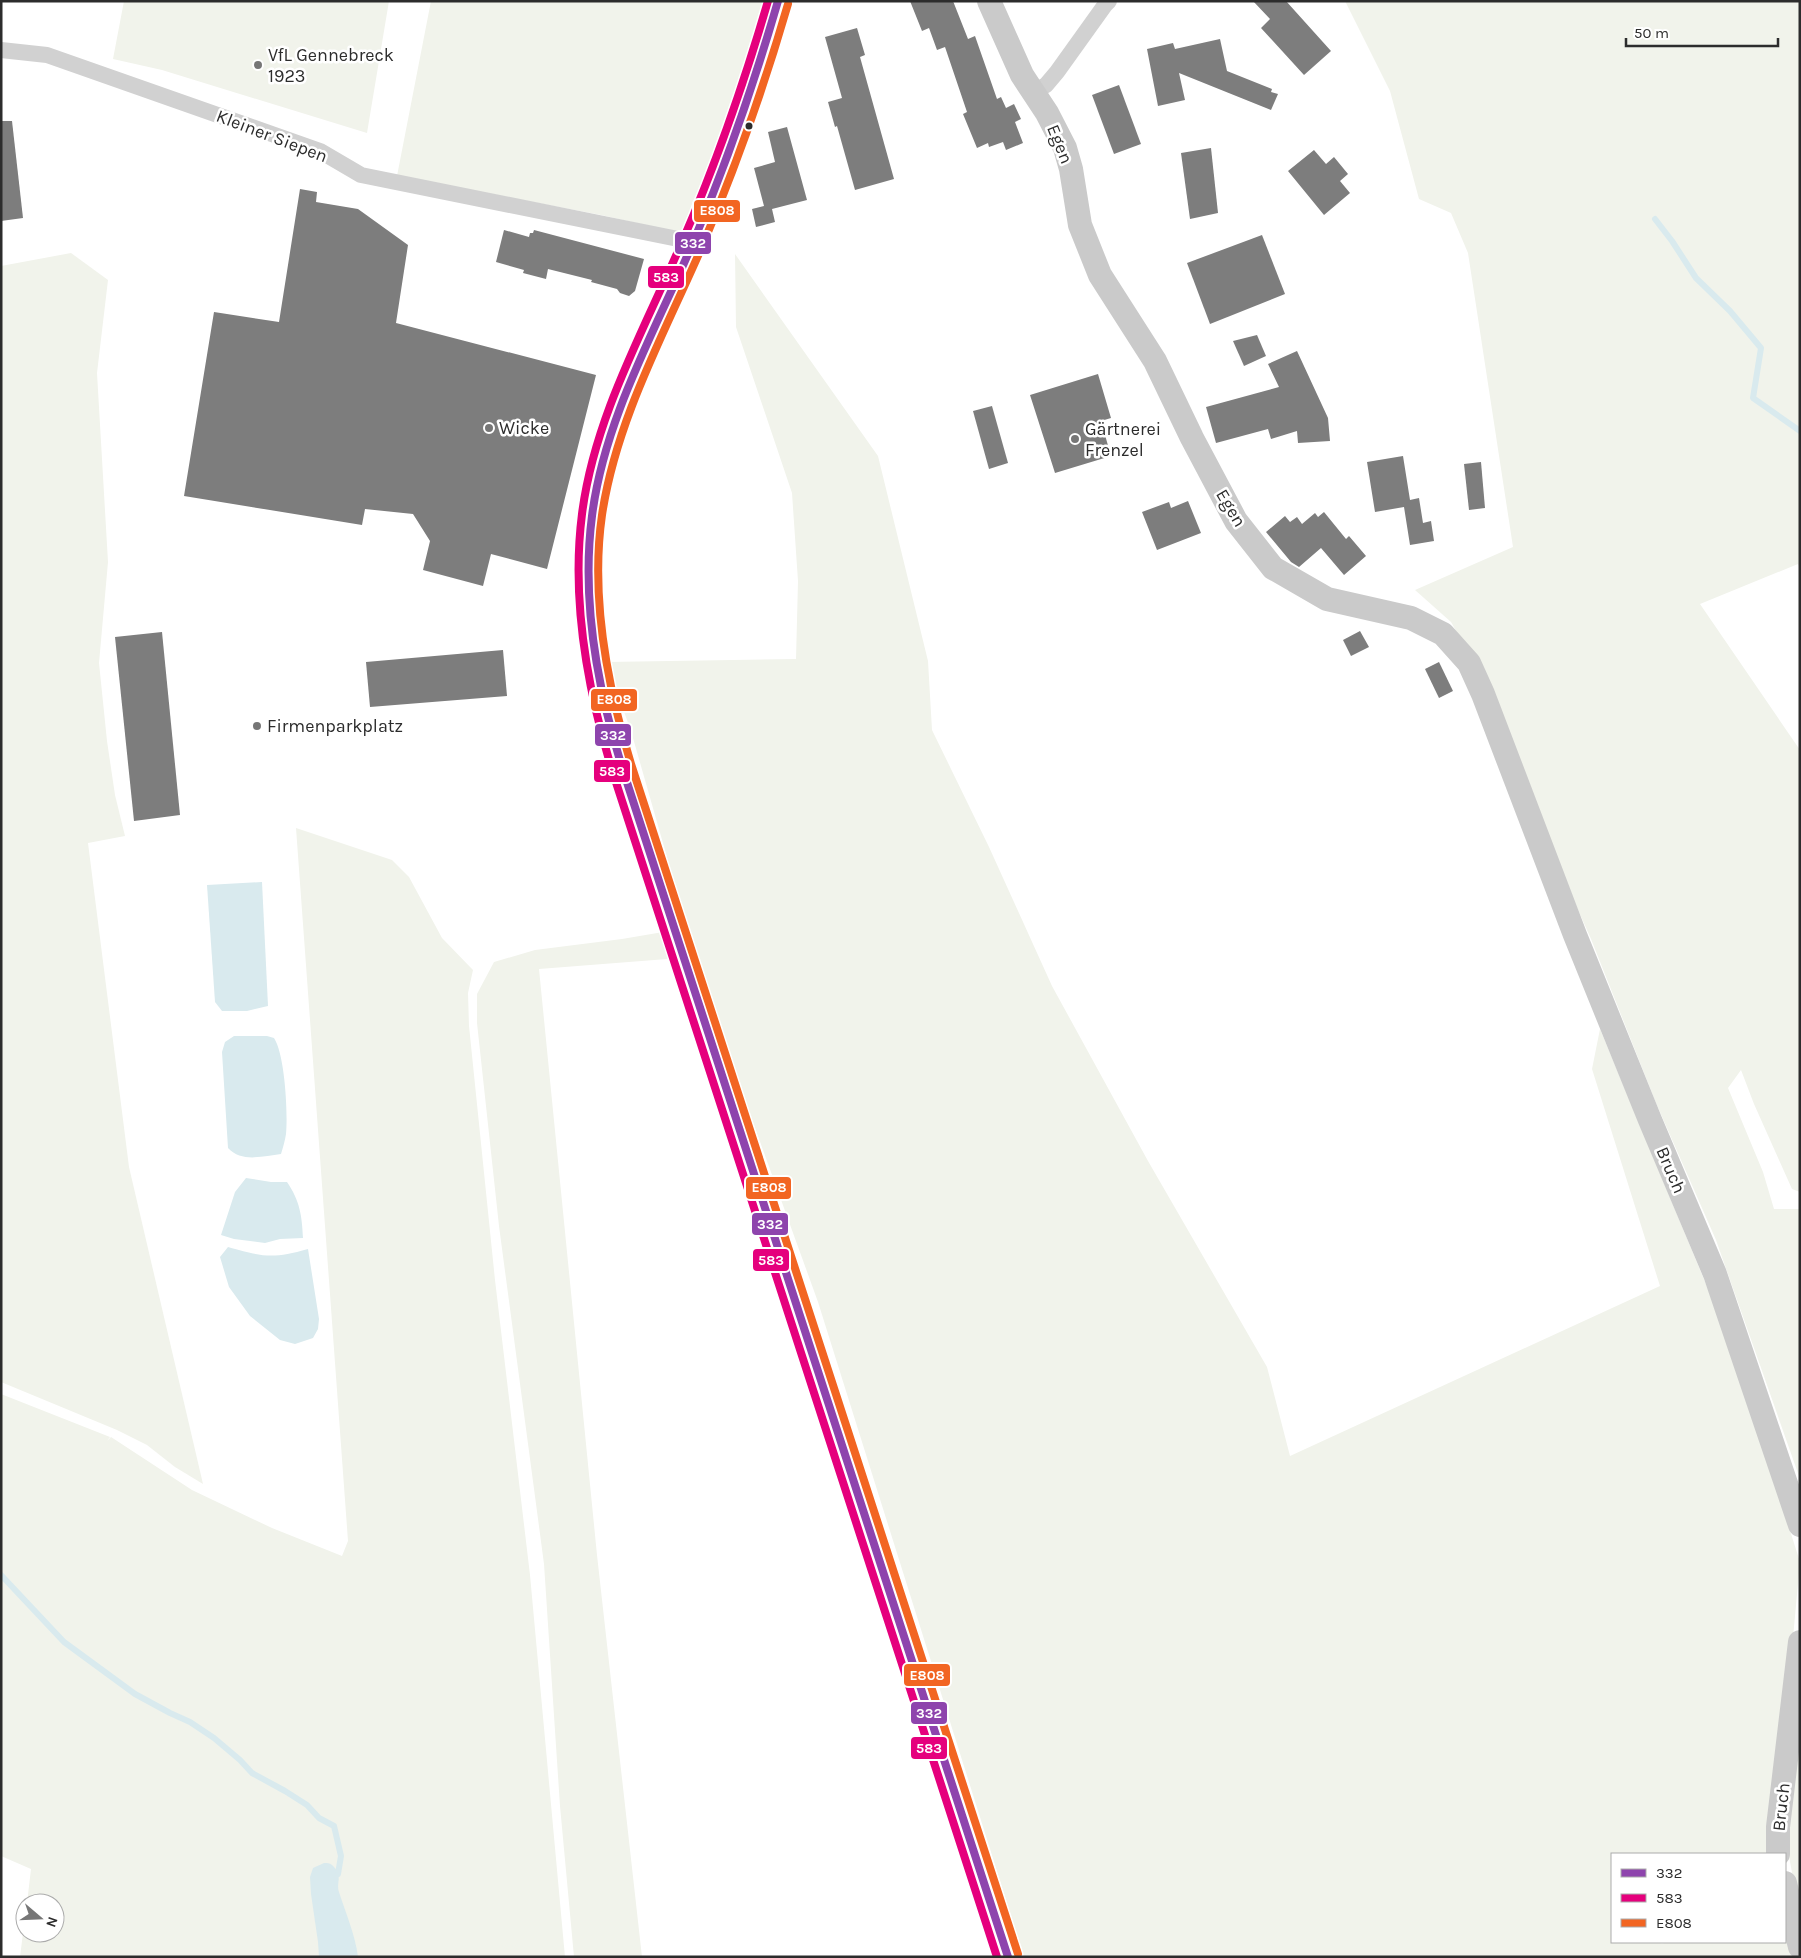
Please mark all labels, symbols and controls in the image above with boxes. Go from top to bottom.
scale bar [1626,15,1778,47]
text: 50 m [1634,24,1669,42]
place label: VfL Gennebreck 1923 [268,44,394,87]
marker: VfL Gennebreck 1923 [252,59,264,71]
street label: Kleiner Siepen [213,105,331,167]
unlabelled marker [744,121,754,131]
street label: Egen [1042,121,1078,167]
line badge: E808 [693,199,741,223]
text: E808 [699,202,735,219]
line badge: 332 [674,231,712,255]
text: 332 [680,235,706,252]
line badge: 583 [647,265,685,289]
text: 583 [653,269,679,286]
place label: Wicke [499,417,549,439]
place label: Gärtnerei Frenzel [1085,418,1161,461]
marker: Wicke [483,422,495,434]
marker: Gärtnerei Frenzel [1069,433,1081,445]
street label: Egen [1211,485,1251,531]
line badge: E808 [590,688,638,712]
text: E808 [596,691,632,708]
place label: Firmenparkplatz [267,715,403,737]
marker: Firmenparkplatz [251,720,263,732]
line badge: 332 [594,723,632,747]
text: 332 [600,727,626,744]
line badge: 583 [593,759,631,783]
text: 583 [599,763,625,780]
street label: Bruch [1651,1143,1691,1197]
line badge: E808 [745,1176,792,1200]
text: E808 [751,1179,787,1196]
line badge: 332 [751,1212,789,1236]
text: 332 [757,1216,783,1233]
line badge: 583 [752,1248,790,1272]
text: 583 [758,1252,784,1269]
line badge: E808 [903,1663,951,1687]
text: E808 [909,1667,945,1684]
line badge: 332 [910,1701,948,1725]
text: 332 [916,1705,942,1722]
line badge: 583 [910,1736,948,1760]
text: 583 [916,1740,942,1757]
street label: Bruch [1768,1782,1794,1832]
legend [1611,1853,1786,1943]
text: 332 [1656,1864,1682,1882]
text: 583 [1656,1889,1683,1907]
north arrow [15,1893,65,1943]
text: E808 [1656,1914,1692,1932]
text: N [42,1915,61,1930]

